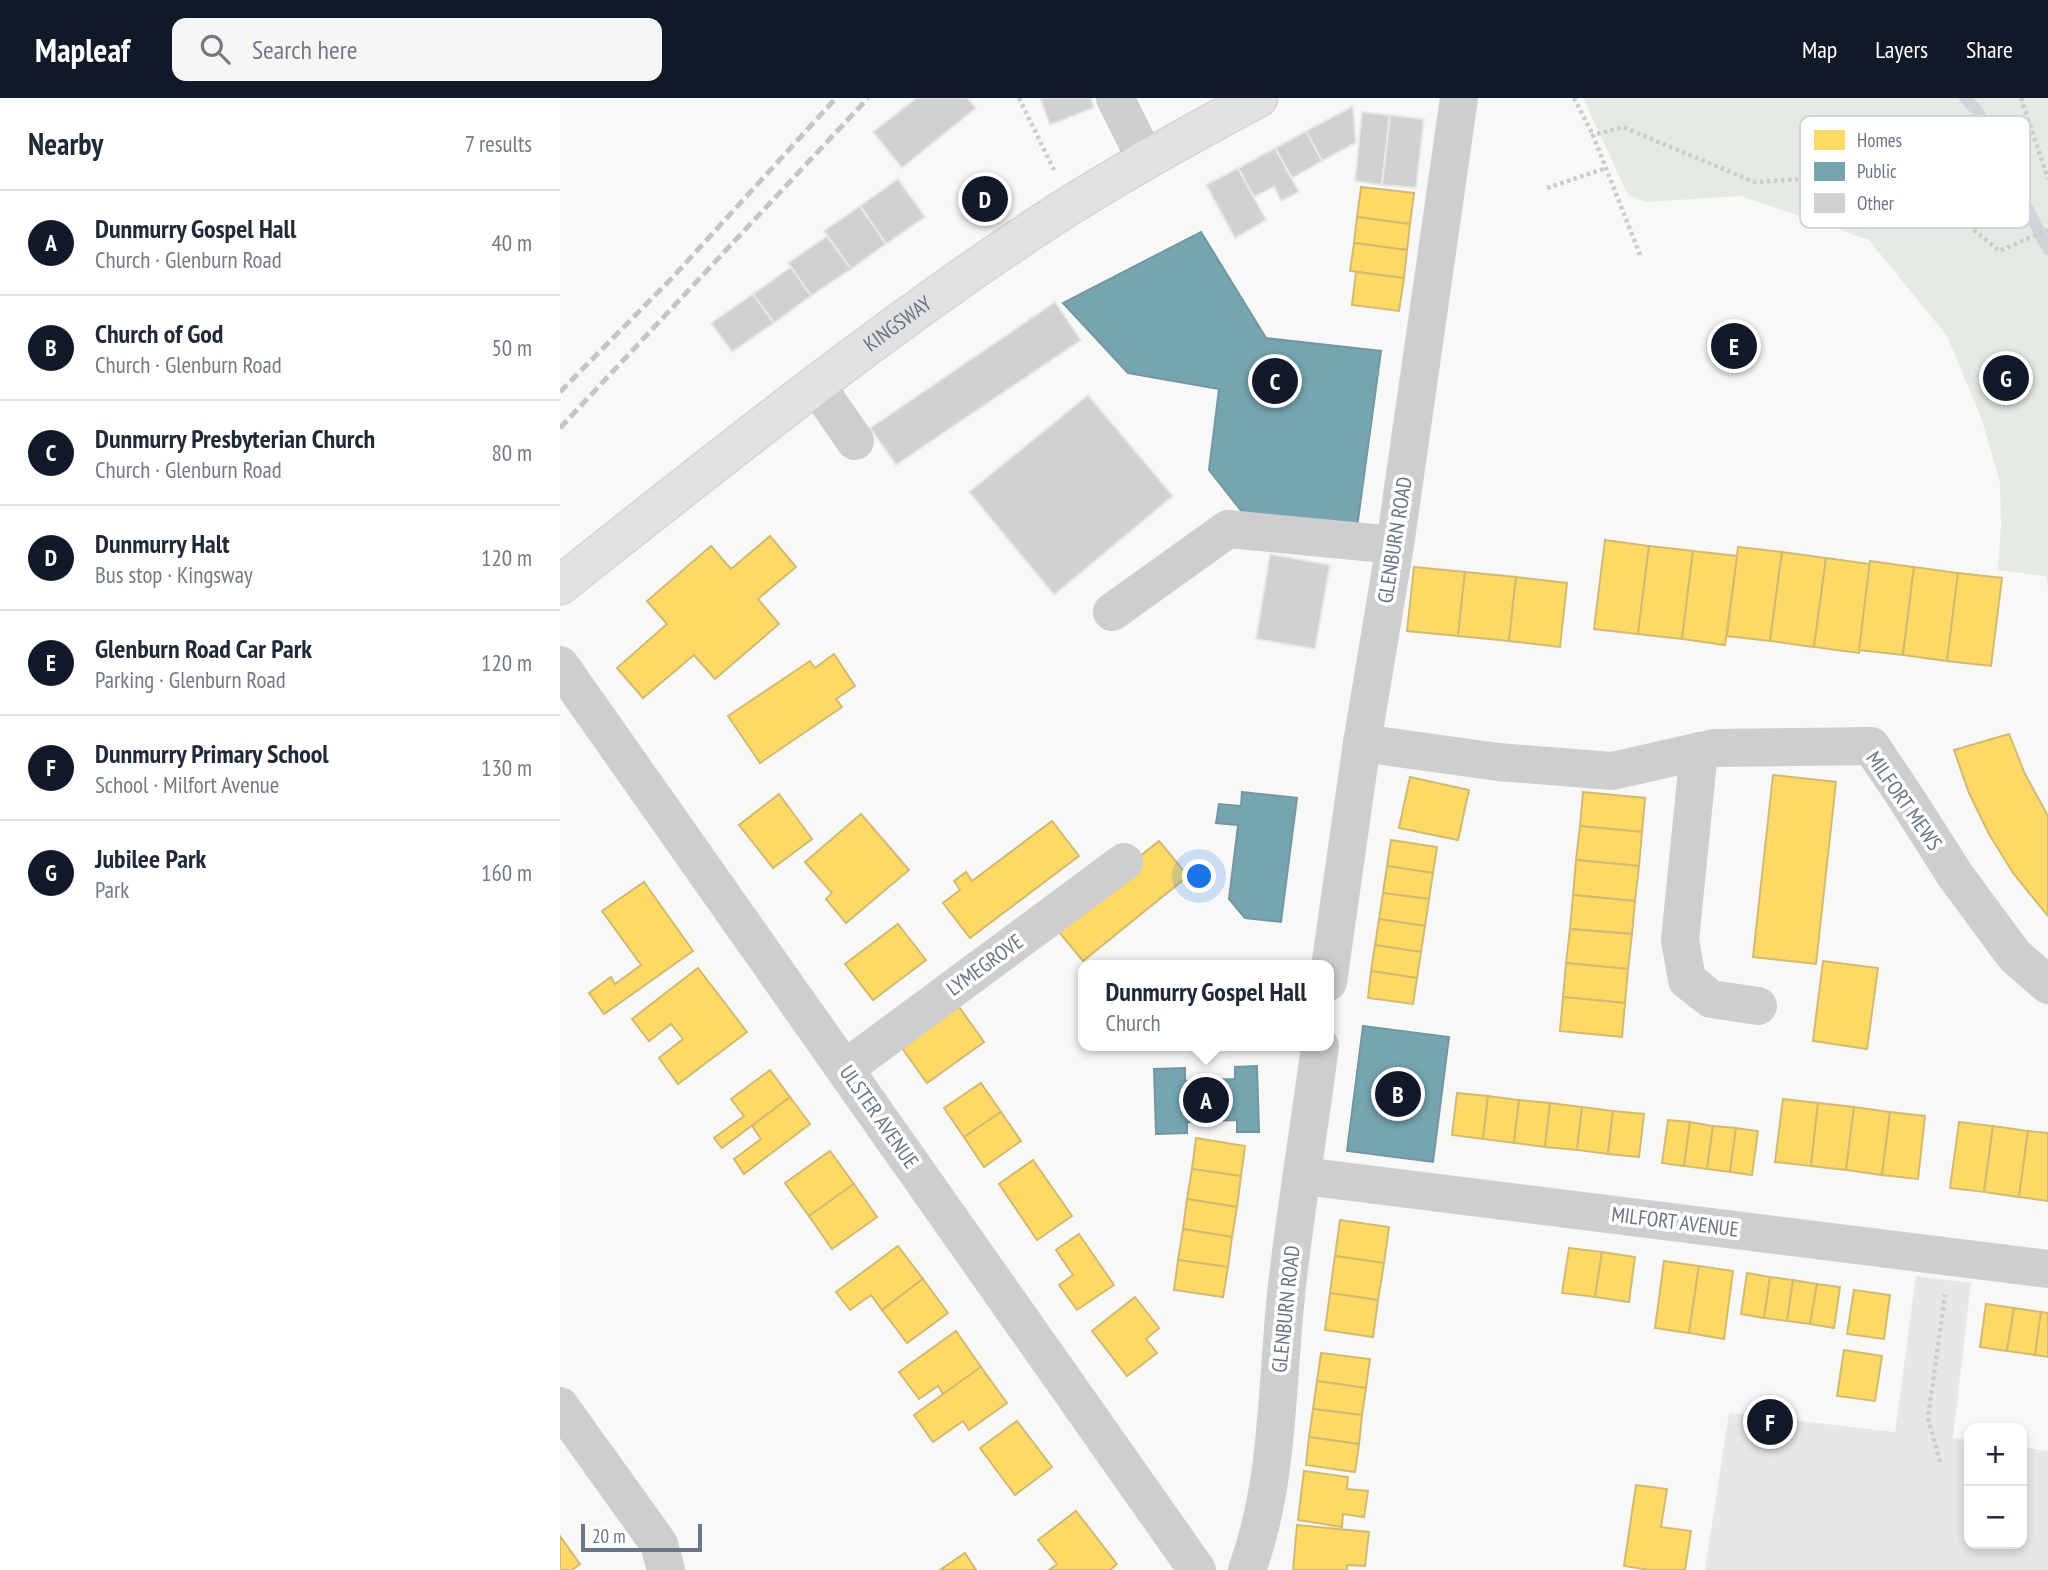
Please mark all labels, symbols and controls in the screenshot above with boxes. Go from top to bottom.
search box [172,18,662,81]
text: Mapleaf [35,28,130,71]
icon: search [196,30,234,68]
text: Search here [252,33,358,66]
text: Map [1802,34,1837,65]
text: Layers [1875,34,1928,65]
text: Share [1966,34,2013,65]
legend [1800,116,2030,228]
text: Nearby [28,124,103,163]
text: Homes [1857,128,1902,152]
text: 7 results [465,129,532,158]
text: Public [1857,159,1897,183]
pin: D [962,173,1008,225]
text: Other [1857,191,1895,215]
text: Dunmurry Gospel Hall [95,212,296,245]
text: A [45,228,57,257]
text: 40 m [491,228,532,257]
text: Church · Glenburn Road [95,245,282,274]
street label: KINGSWAY [858,289,937,357]
text: Church of God [95,317,223,350]
pin: E [1711,320,1757,372]
text: B [45,333,57,362]
text: 50 m [491,333,532,362]
text: Church · Glenburn Road [95,350,282,379]
pin: G [1983,352,2029,404]
pin: C [1252,355,1298,407]
text: Dunmurry Presbyterian Church [95,422,375,455]
text: C [46,438,56,467]
text: 80 m [491,438,532,467]
text: Church · Glenburn Road [95,455,282,484]
street label: GLENBURN ROAD [1371,475,1418,605]
text: Dunmurry Halt [95,527,230,560]
text: D [45,543,57,572]
text: 120 m [481,543,532,572]
text: Bus stop · Kingsway [95,560,253,589]
text: Glenburn Road Car Park [95,632,312,665]
text: E [46,648,56,677]
text: 120 m [481,648,532,677]
text: Parking · Glenburn Road [95,665,286,694]
text: Dunmurry Primary School [95,737,329,770]
street label: MILFORT MEWS [1860,746,1948,856]
text: F [46,753,56,782]
text: 130 m [481,753,532,782]
text: School · Milfort Avenue [95,770,279,799]
text: Jubilee Park [95,842,206,875]
text: G [45,858,57,887]
text: 160 m [481,858,532,887]
your location [1182,859,1216,893]
text: Park [95,875,129,904]
street label: LYMEGROVE [941,928,1028,1002]
popup [1078,960,1334,1051]
text: Dunmurry Gospel Hall [1105,975,1307,1008]
text: Church [1105,1008,1161,1037]
street label: ULSTER AVENUE [834,1060,925,1174]
pin: B [1375,1068,1421,1120]
pin: A [1183,1074,1229,1126]
street label: MILFORT AVENUE [1610,1200,1740,1243]
street label: GLENBURN ROAD [1265,1244,1306,1374]
pin: F [1747,1396,1793,1448]
map controls [1964,1423,2027,1549]
button: + [1964,1423,2027,1486]
button: − [1964,1486,2027,1549]
scale bar [581,1521,702,1553]
text: 20 m [592,1524,626,1548]

